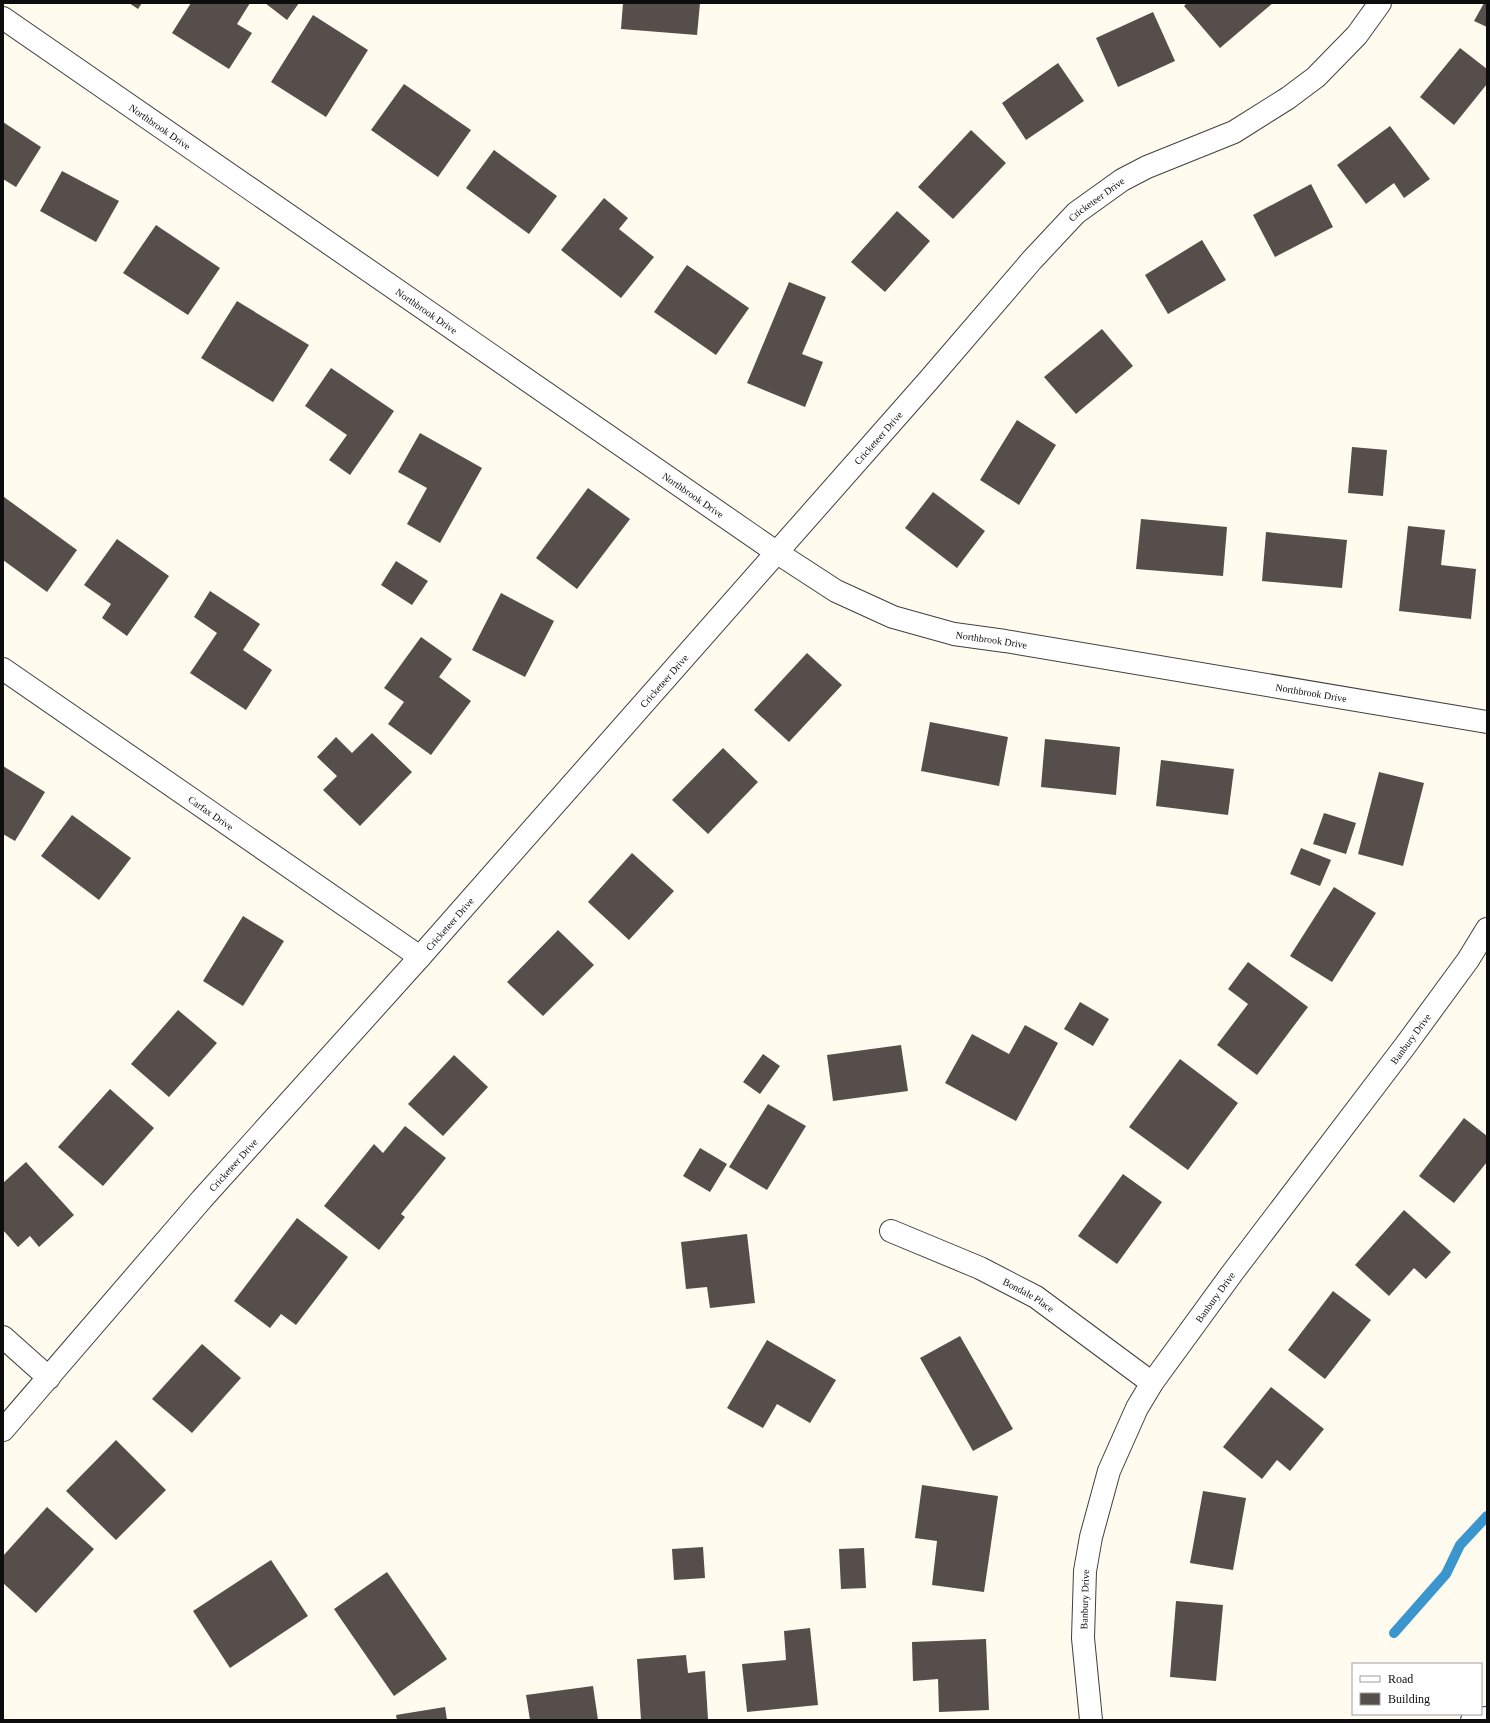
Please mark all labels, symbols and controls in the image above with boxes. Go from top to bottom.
street label: Northbrook Drive [127,102,193,152]
street label: Cricketeer Drive [1066,174,1127,223]
street label: Northbrook Drive [394,286,460,336]
street label: Cricketeer Drive [852,409,905,466]
street label: Northbrook Drive [661,470,727,520]
street label: Northbrook Drive [955,629,1029,650]
street label: Cricketeer Drive [637,652,690,709]
street label: Northbrook Drive [1275,681,1348,704]
street label: Carfax Drive [186,793,236,833]
street label: Cricketeer Drive [423,895,476,952]
street label: Banbury Drive [1388,1011,1433,1066]
street label: Cricketeer Drive [206,1136,260,1193]
street label: Banbury Drive [1193,1269,1237,1324]
street label: Bondale Place [1001,1275,1057,1314]
street label: Banbury Drive [1078,1569,1091,1629]
legend [1352,1663,1482,1715]
text: Road [1388,1672,1413,1686]
text: Building [1388,1692,1430,1706]

